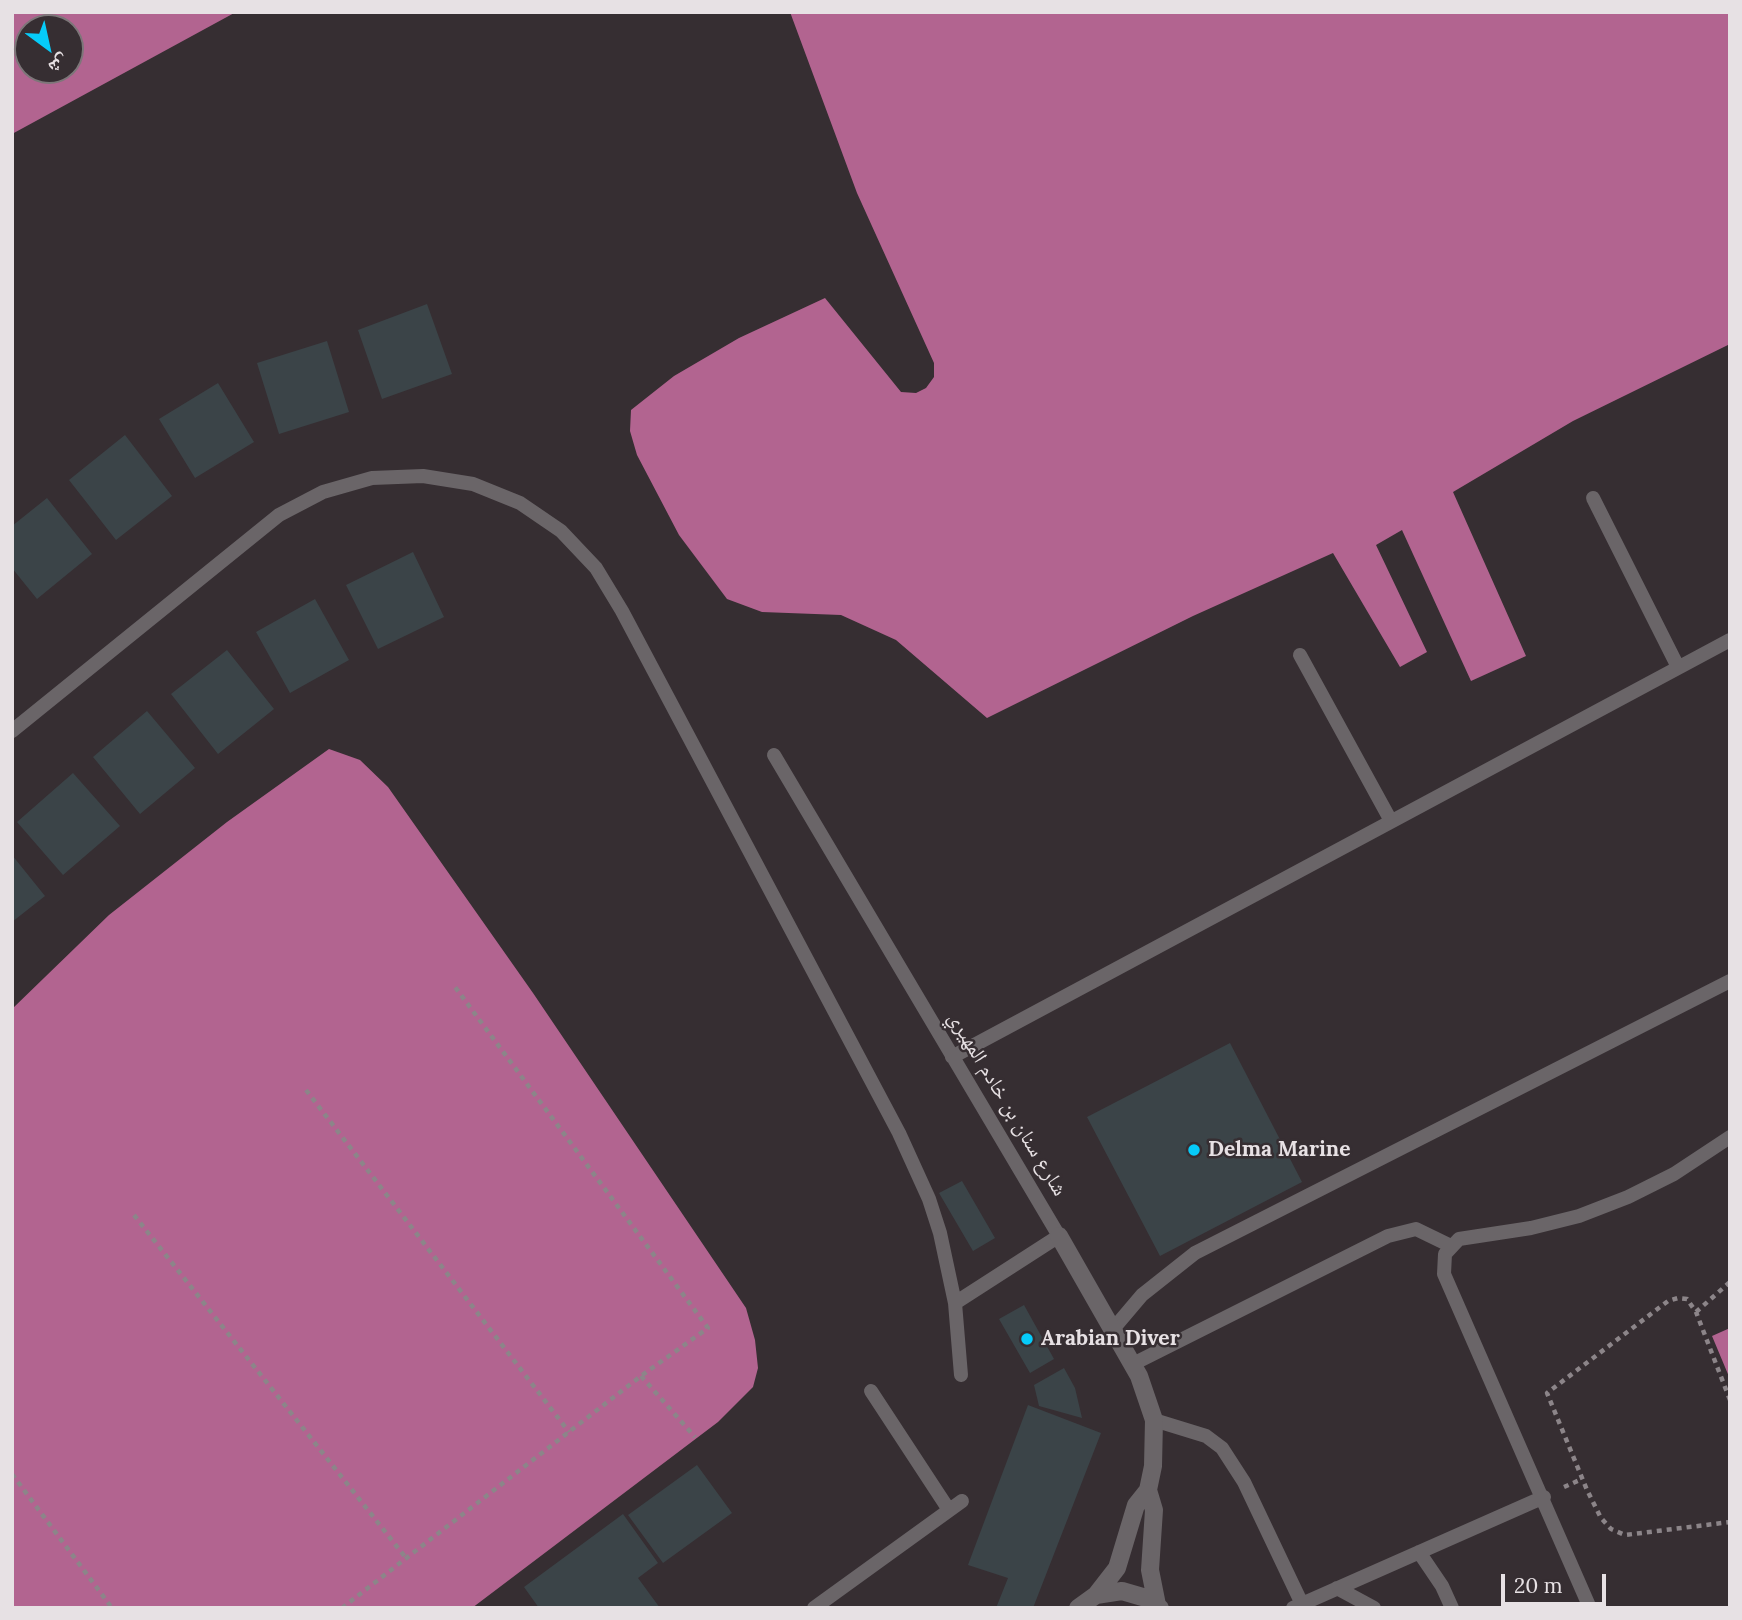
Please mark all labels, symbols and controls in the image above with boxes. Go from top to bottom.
north arrow [14,14,84,84]
text: ش [44,49,74,80]
street label: شارع سنان بن خادم المهيري [942,1007,1072,1201]
place label: Delma Marine [1208,1137,1351,1163]
marker: Delma Marine [1186,1142,1202,1158]
place label: Arabian Diver [1041,1326,1180,1352]
marker: Arabian Diver [1019,1331,1035,1347]
scale bar [1504,1560,1609,1604]
text: 20 m [1514,1572,1563,1599]

